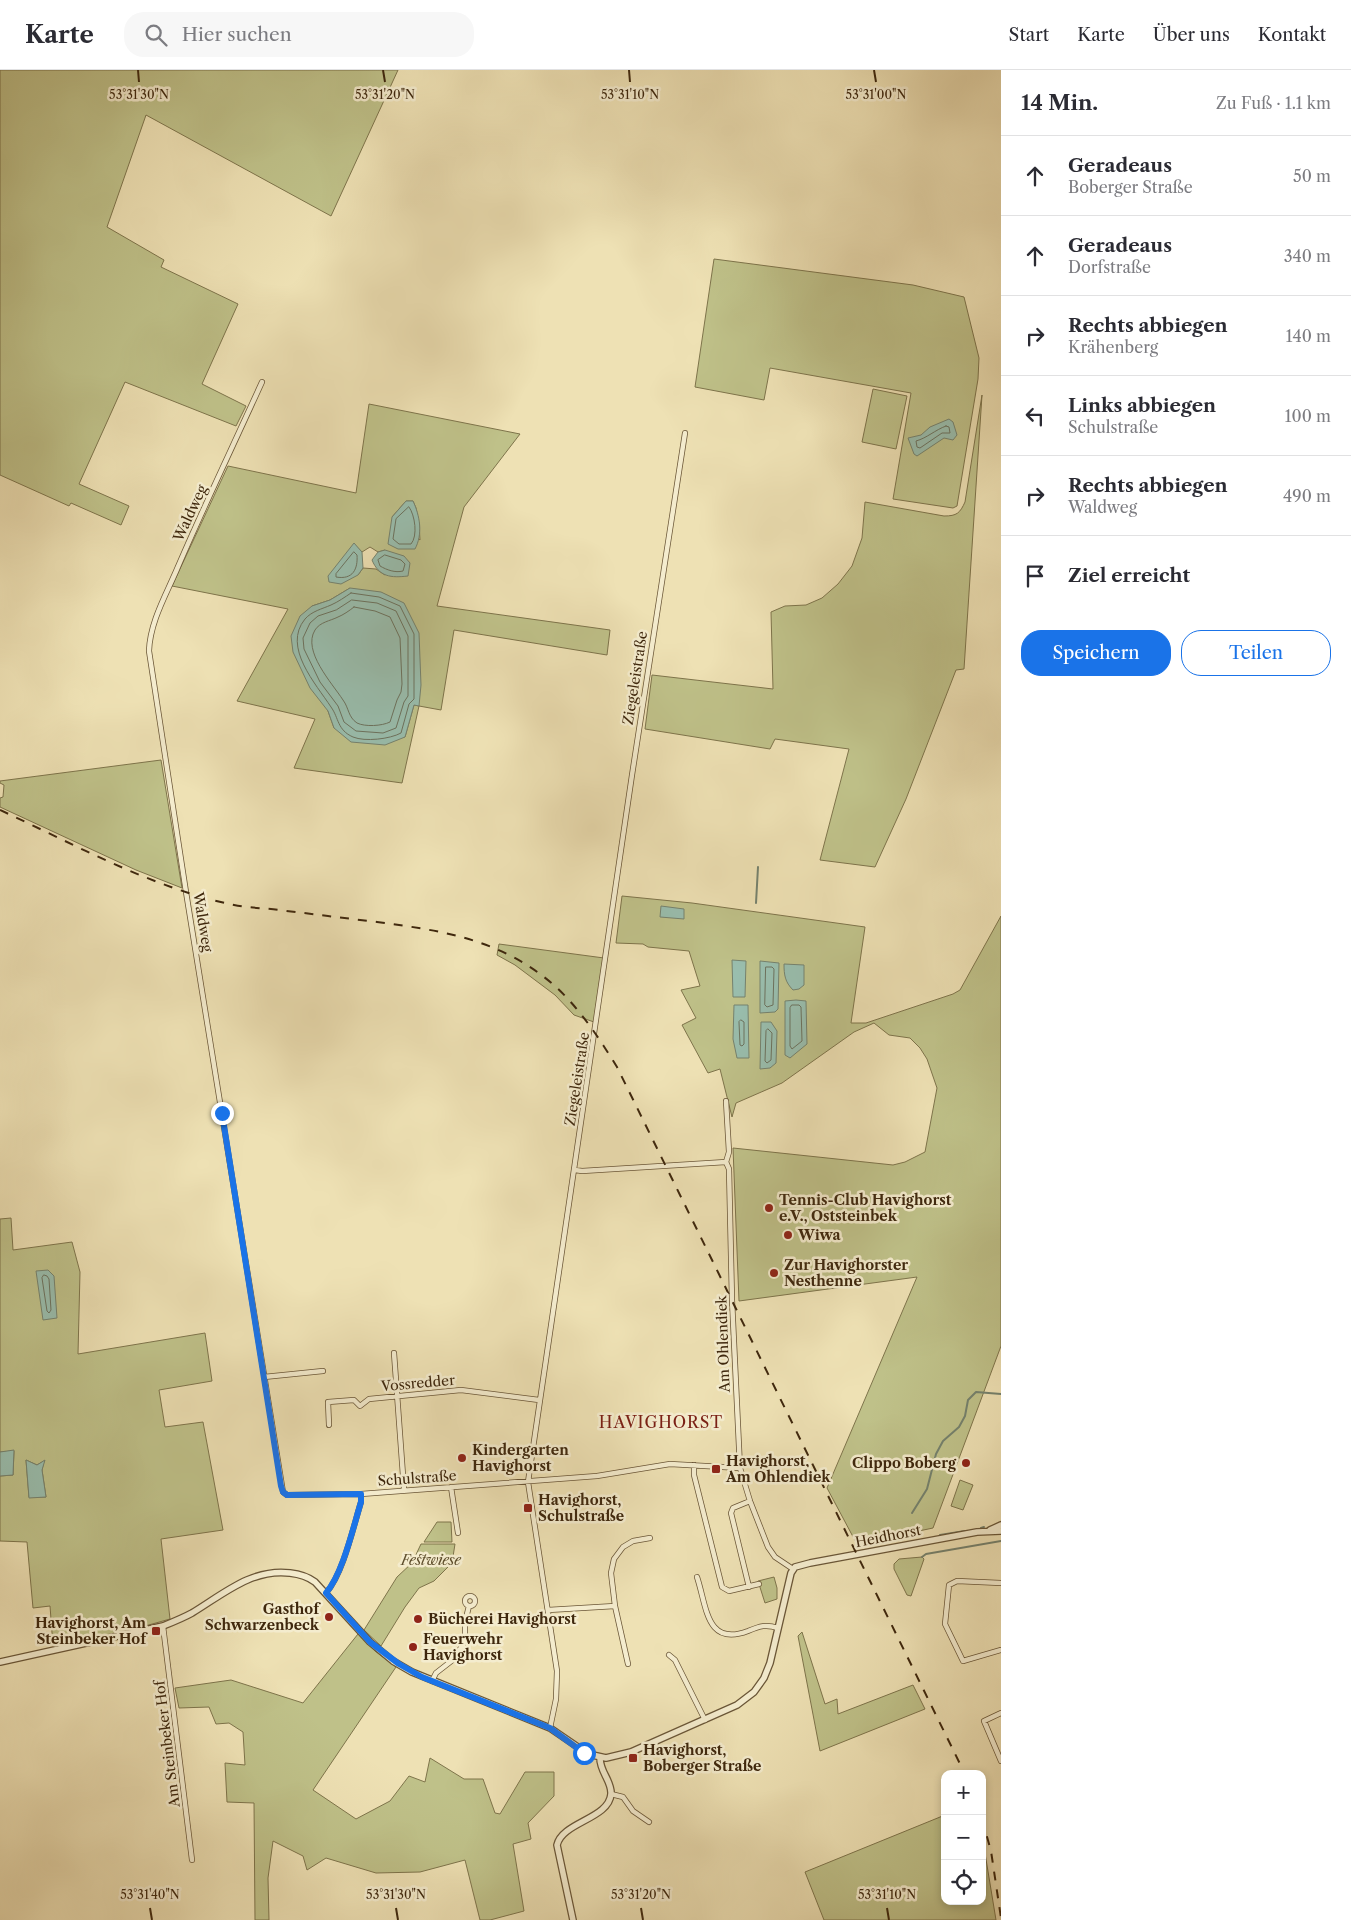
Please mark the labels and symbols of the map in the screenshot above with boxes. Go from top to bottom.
text: 53°31'30"N [109,87,169,102]
text: 53°31'20"N [355,87,415,102]
text: 53°31'10"N [601,87,659,102]
text: 53°31'00"N [846,87,906,102]
street label: Waldweg [169,481,211,545]
street label: Ziegeleistraße [619,630,651,726]
street label: Waldweg [189,890,217,954]
street label: Ziegeleistraße [561,1031,593,1127]
route end [211,1102,234,1125]
place label: Tennis-Club Havighorst e.V., Oststeinbek [779,1191,952,1225]
marker: Tennis-Club Havighorst e.V., Oststeinbek [763,1202,775,1214]
place label: Wiwa [797,1226,842,1244]
marker: Wiwa [782,1229,794,1241]
place label: Zur Havighorster Nesthenne [784,1256,908,1290]
marker: Zur Havighorster Nesthenne [768,1267,780,1279]
street label: Am Ohlendiek [712,1294,734,1394]
street label: Vossredder [379,1371,456,1395]
district label: HAVIGHORST [599,1412,723,1432]
place label: Kindergarten Havighorst [472,1441,569,1475]
marker: Kindergarten Havighorst [456,1452,468,1464]
place label: Havighorst, Am Ohlendiek [725,1452,831,1486]
place label: Clippo Boberg [852,1454,957,1472]
marker: Clippo Boberg [960,1457,972,1469]
marker: Havighorst, Am Ohlendiek [710,1463,722,1475]
street label: Schulstraße [377,1466,457,1490]
place label: Havighorst, Schulstraße [538,1491,624,1525]
marker: Havighorst, Schulstraße [522,1502,534,1514]
street label: Heidhorst [854,1521,922,1551]
park label: Festwiese [400,1551,462,1569]
place label: Gasthof Schwarzenbeck [205,1600,321,1634]
place label: Bücherei Havighorst [428,1610,577,1628]
marker: Gasthof Schwarzenbeck [323,1611,335,1623]
marker: Bücherei Havighorst [412,1613,424,1625]
place label: Havighorst, Am Steinbeker Hof [35,1614,148,1648]
marker: Havighorst, Am Steinbeker Hof [150,1625,162,1637]
place label: Feuerwehr Havighorst [423,1630,503,1664]
marker: Feuerwehr Havighorst [407,1641,419,1653]
street label: Am Steinbeker Hof [150,1678,184,1809]
place label: Havighorst, Boberger Straße [643,1741,761,1775]
route start [573,1742,596,1765]
marker: Havighorst, Boberger Straße [627,1752,639,1764]
text: 53°31'40"N [120,1887,180,1902]
text: 53°31'30"N [366,1887,426,1902]
text: 53°31'20"N [611,1887,671,1902]
text: 53°31'10"N [858,1887,916,1902]

